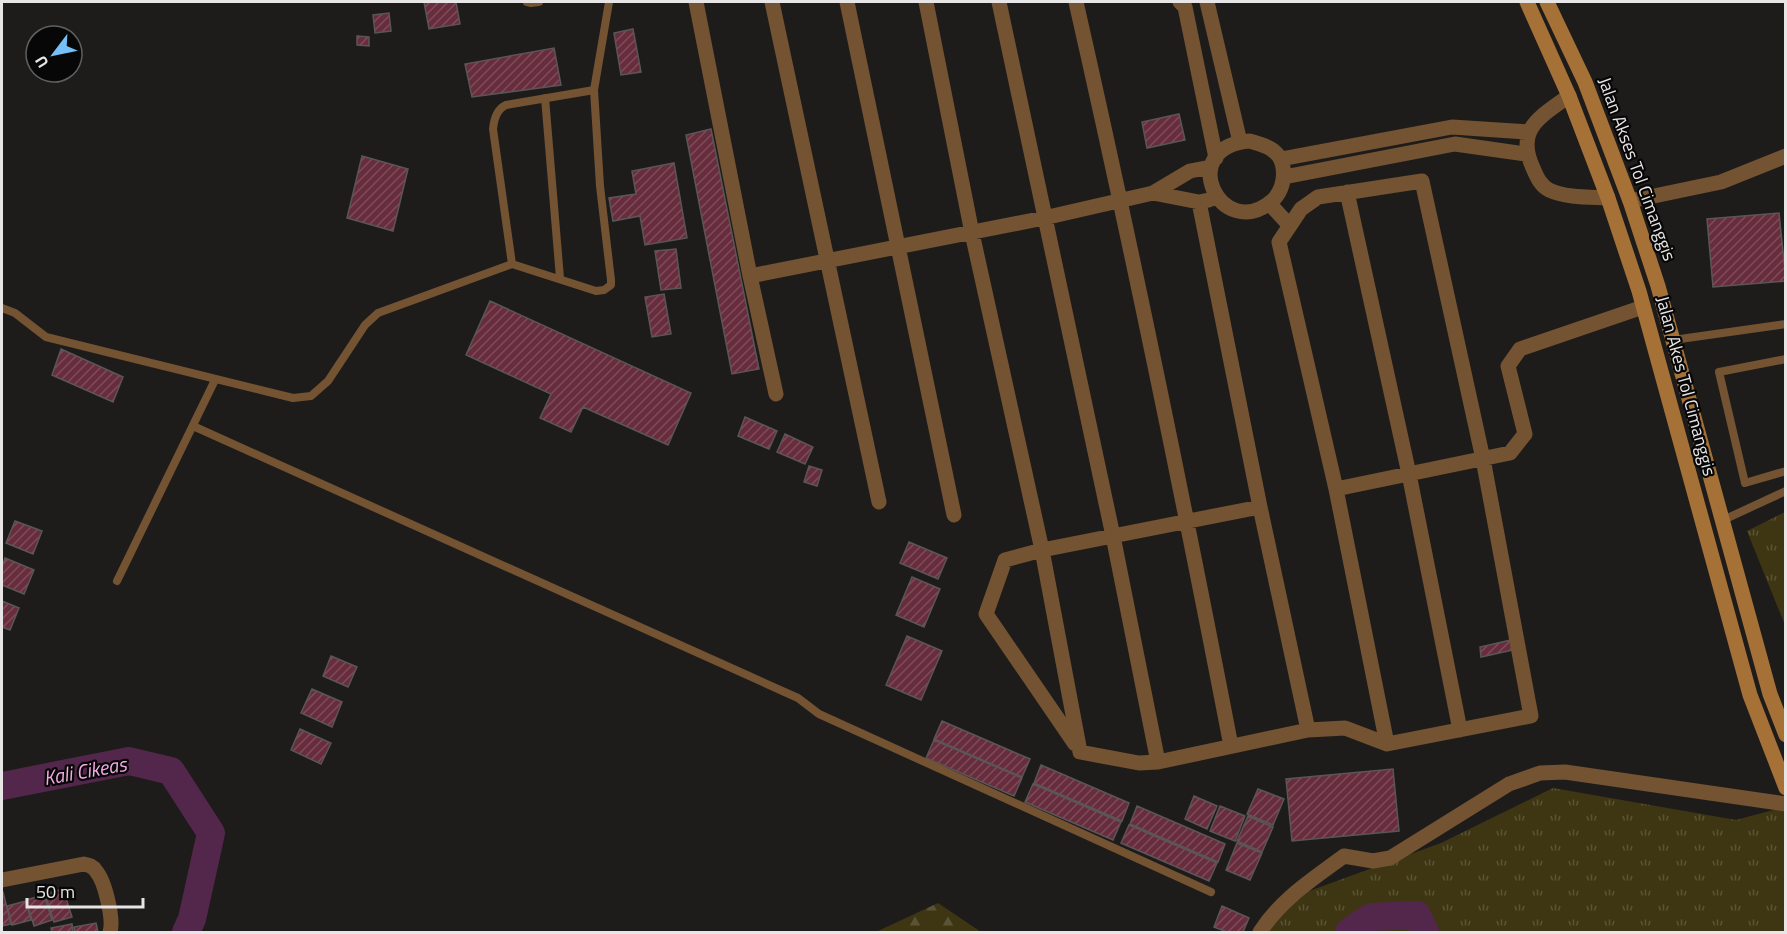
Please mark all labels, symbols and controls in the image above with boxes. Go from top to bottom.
north arrow [24,24,84,84]
text: U [28,51,54,73]
street label: Jalan Akses Tol Cimanggis [1592,73,1683,265]
street label: Jalan Akes Tol Cimanggis [1649,293,1724,479]
water label: Kali Cikeas [41,748,130,793]
scale bar [27,871,142,909]
text: 50 m [36,878,75,905]

